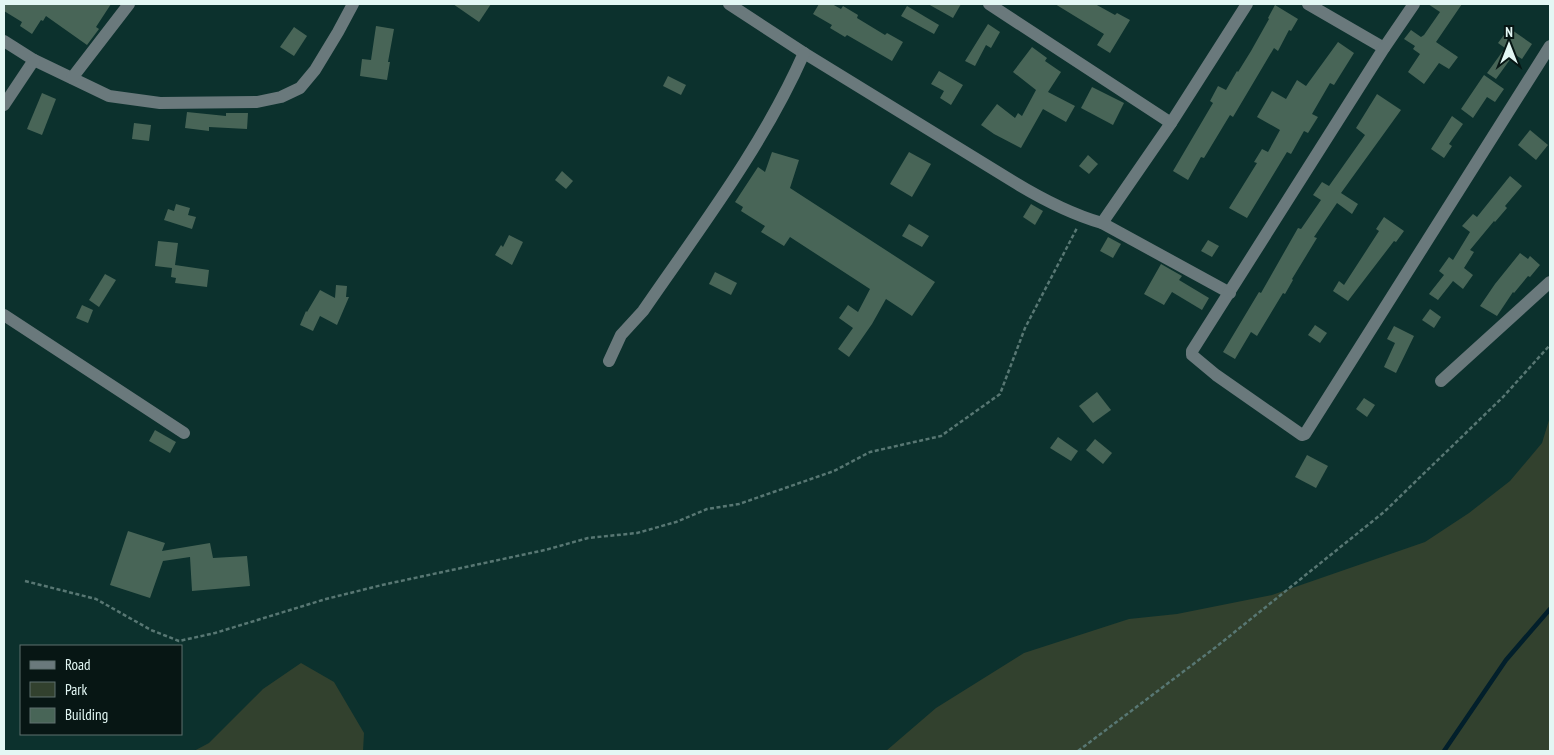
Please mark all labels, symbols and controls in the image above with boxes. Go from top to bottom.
north arrow [1484,20,1534,70]
text: N [1505,23,1513,41]
legend [20,645,182,735]
text: Road [65,655,91,674]
text: Park [65,680,87,699]
text: Building [65,705,108,724]

